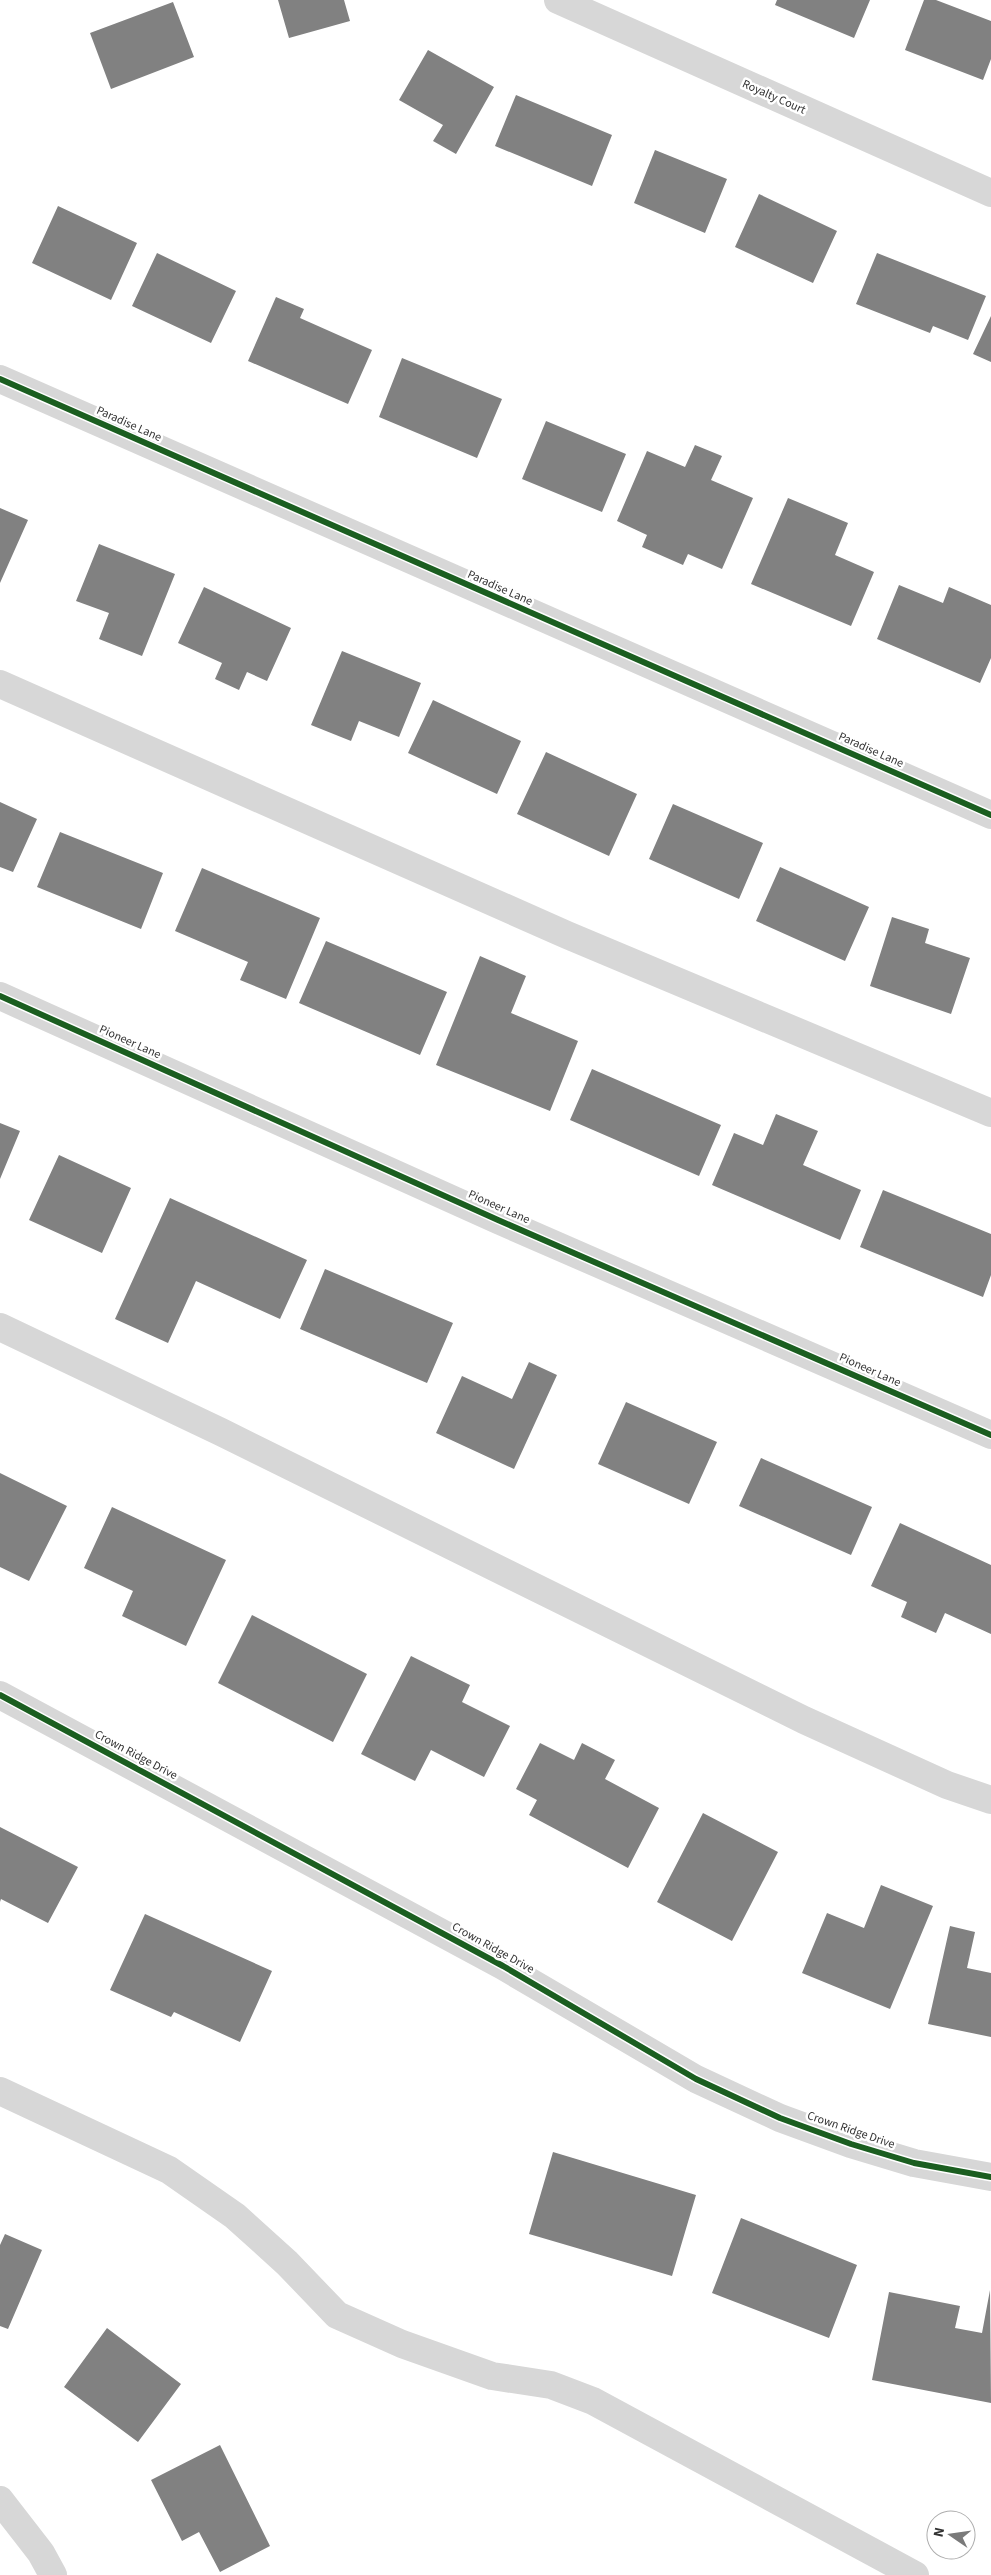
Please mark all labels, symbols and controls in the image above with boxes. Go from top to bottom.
street label: Royalty Court [740,75,808,119]
street label: Paradise Lane [94,402,164,446]
street label: Paradise Lane [465,566,535,610]
street label: Paradise Lane [836,728,906,772]
street label: Pioneer Lane [97,1021,163,1063]
street label: Pioneer Lane [466,1186,532,1228]
street label: Pioneer Lane [837,1349,903,1391]
street label: Crown Ridge Drive [92,1726,180,1784]
street label: Crown Ridge Drive [449,1918,537,1978]
street label: Crown Ridge Drive [805,2107,897,2153]
north arrow [926,2510,976,2560]
text: N [929,2526,950,2539]

